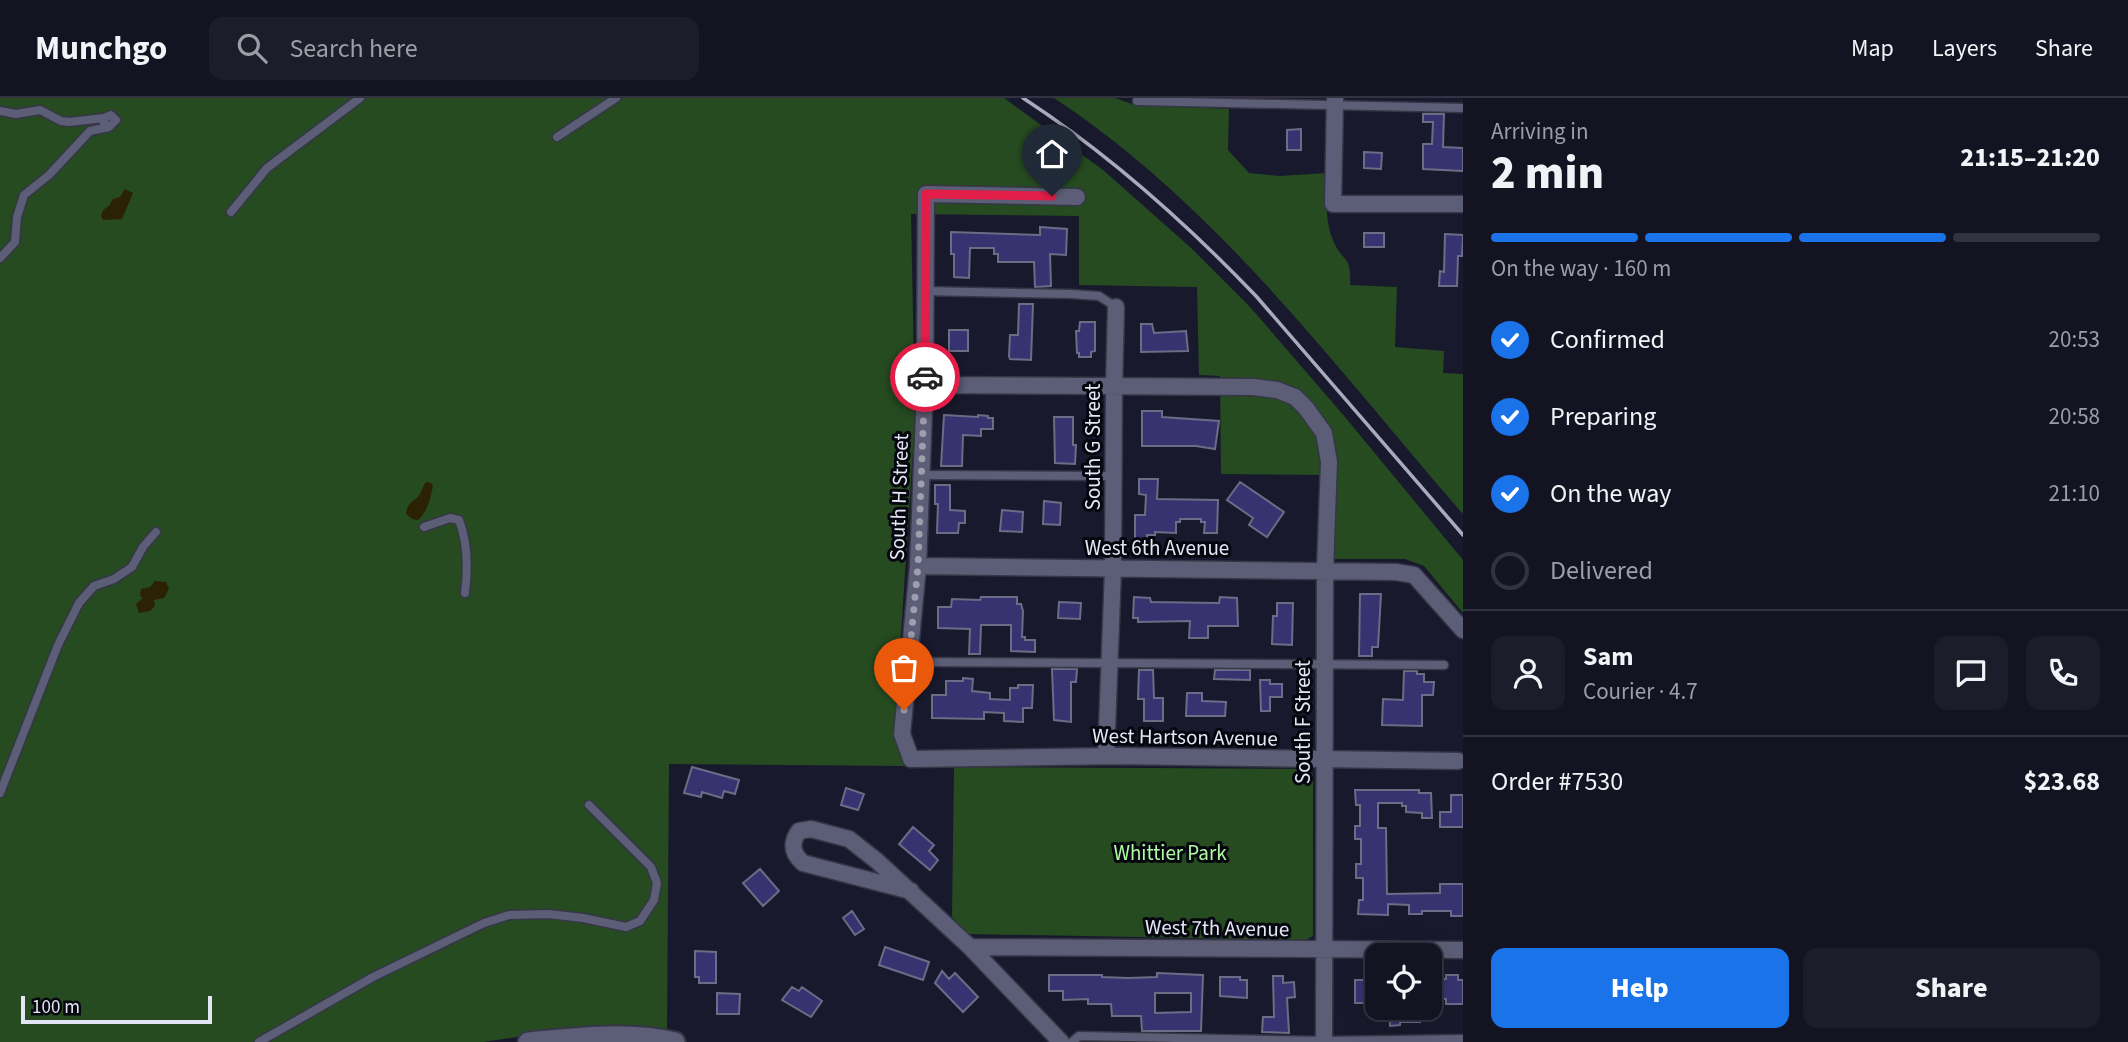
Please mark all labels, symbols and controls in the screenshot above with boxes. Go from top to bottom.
search box [209,17,699,80]
text: Munchgo [35,25,167,72]
icon: search [233,29,271,67]
text: Search here [289,30,418,67]
text: Map [1851,31,1894,66]
text: Layers [1932,31,1997,66]
text: Share [2035,31,2093,66]
text: Arriving in [1491,115,1589,148]
pin [1022,124,1082,196]
icon: home [1033,135,1071,173]
text: 21:15–21:20 [1960,139,2100,176]
text: 2 min [1491,141,1604,206]
text: On the way · 160 m [1491,252,1671,285]
icon: check [1491,321,1529,359]
text: Confirmed [1550,321,1665,358]
text: 20:53 [2049,323,2100,356]
courier [890,342,960,412]
icon: car [906,358,944,396]
street label: South G Street [1078,384,1108,510]
icon: check [1491,398,1529,436]
text: Preparing [1550,398,1656,435]
text: 20:58 [2049,400,2100,433]
street label: South H Street [882,433,916,561]
icon: check [1491,475,1529,513]
text: On the way [1550,475,1671,512]
text: 21:10 [2049,477,2100,510]
street label: West 6th Avenue [1085,533,1229,563]
text: Delivered [1550,552,1653,589]
button: person [1491,636,1565,710]
button: chat [1934,636,2008,710]
button: phone [2026,636,2100,710]
pin [874,638,934,710]
text: Sam [1583,638,1633,675]
icon: bag [885,649,923,687]
street label: South F Street [1288,660,1318,784]
text: Courier · 4.7 [1583,675,1698,708]
street label: West Hartson Avenue [1092,720,1278,754]
text: Order #7530 [1491,763,1623,800]
text: $23.68 [2024,763,2100,800]
park label: Whittier Park [1113,838,1227,868]
street label: West 7th Avenue [1145,912,1289,944]
map controls [1365,943,1442,1020]
button: locate [1365,943,1442,1020]
button: Help [1491,948,1789,1028]
button: Share [1803,948,2100,1028]
scale bar [21,993,212,1025]
text: 100 m [32,994,80,1021]

